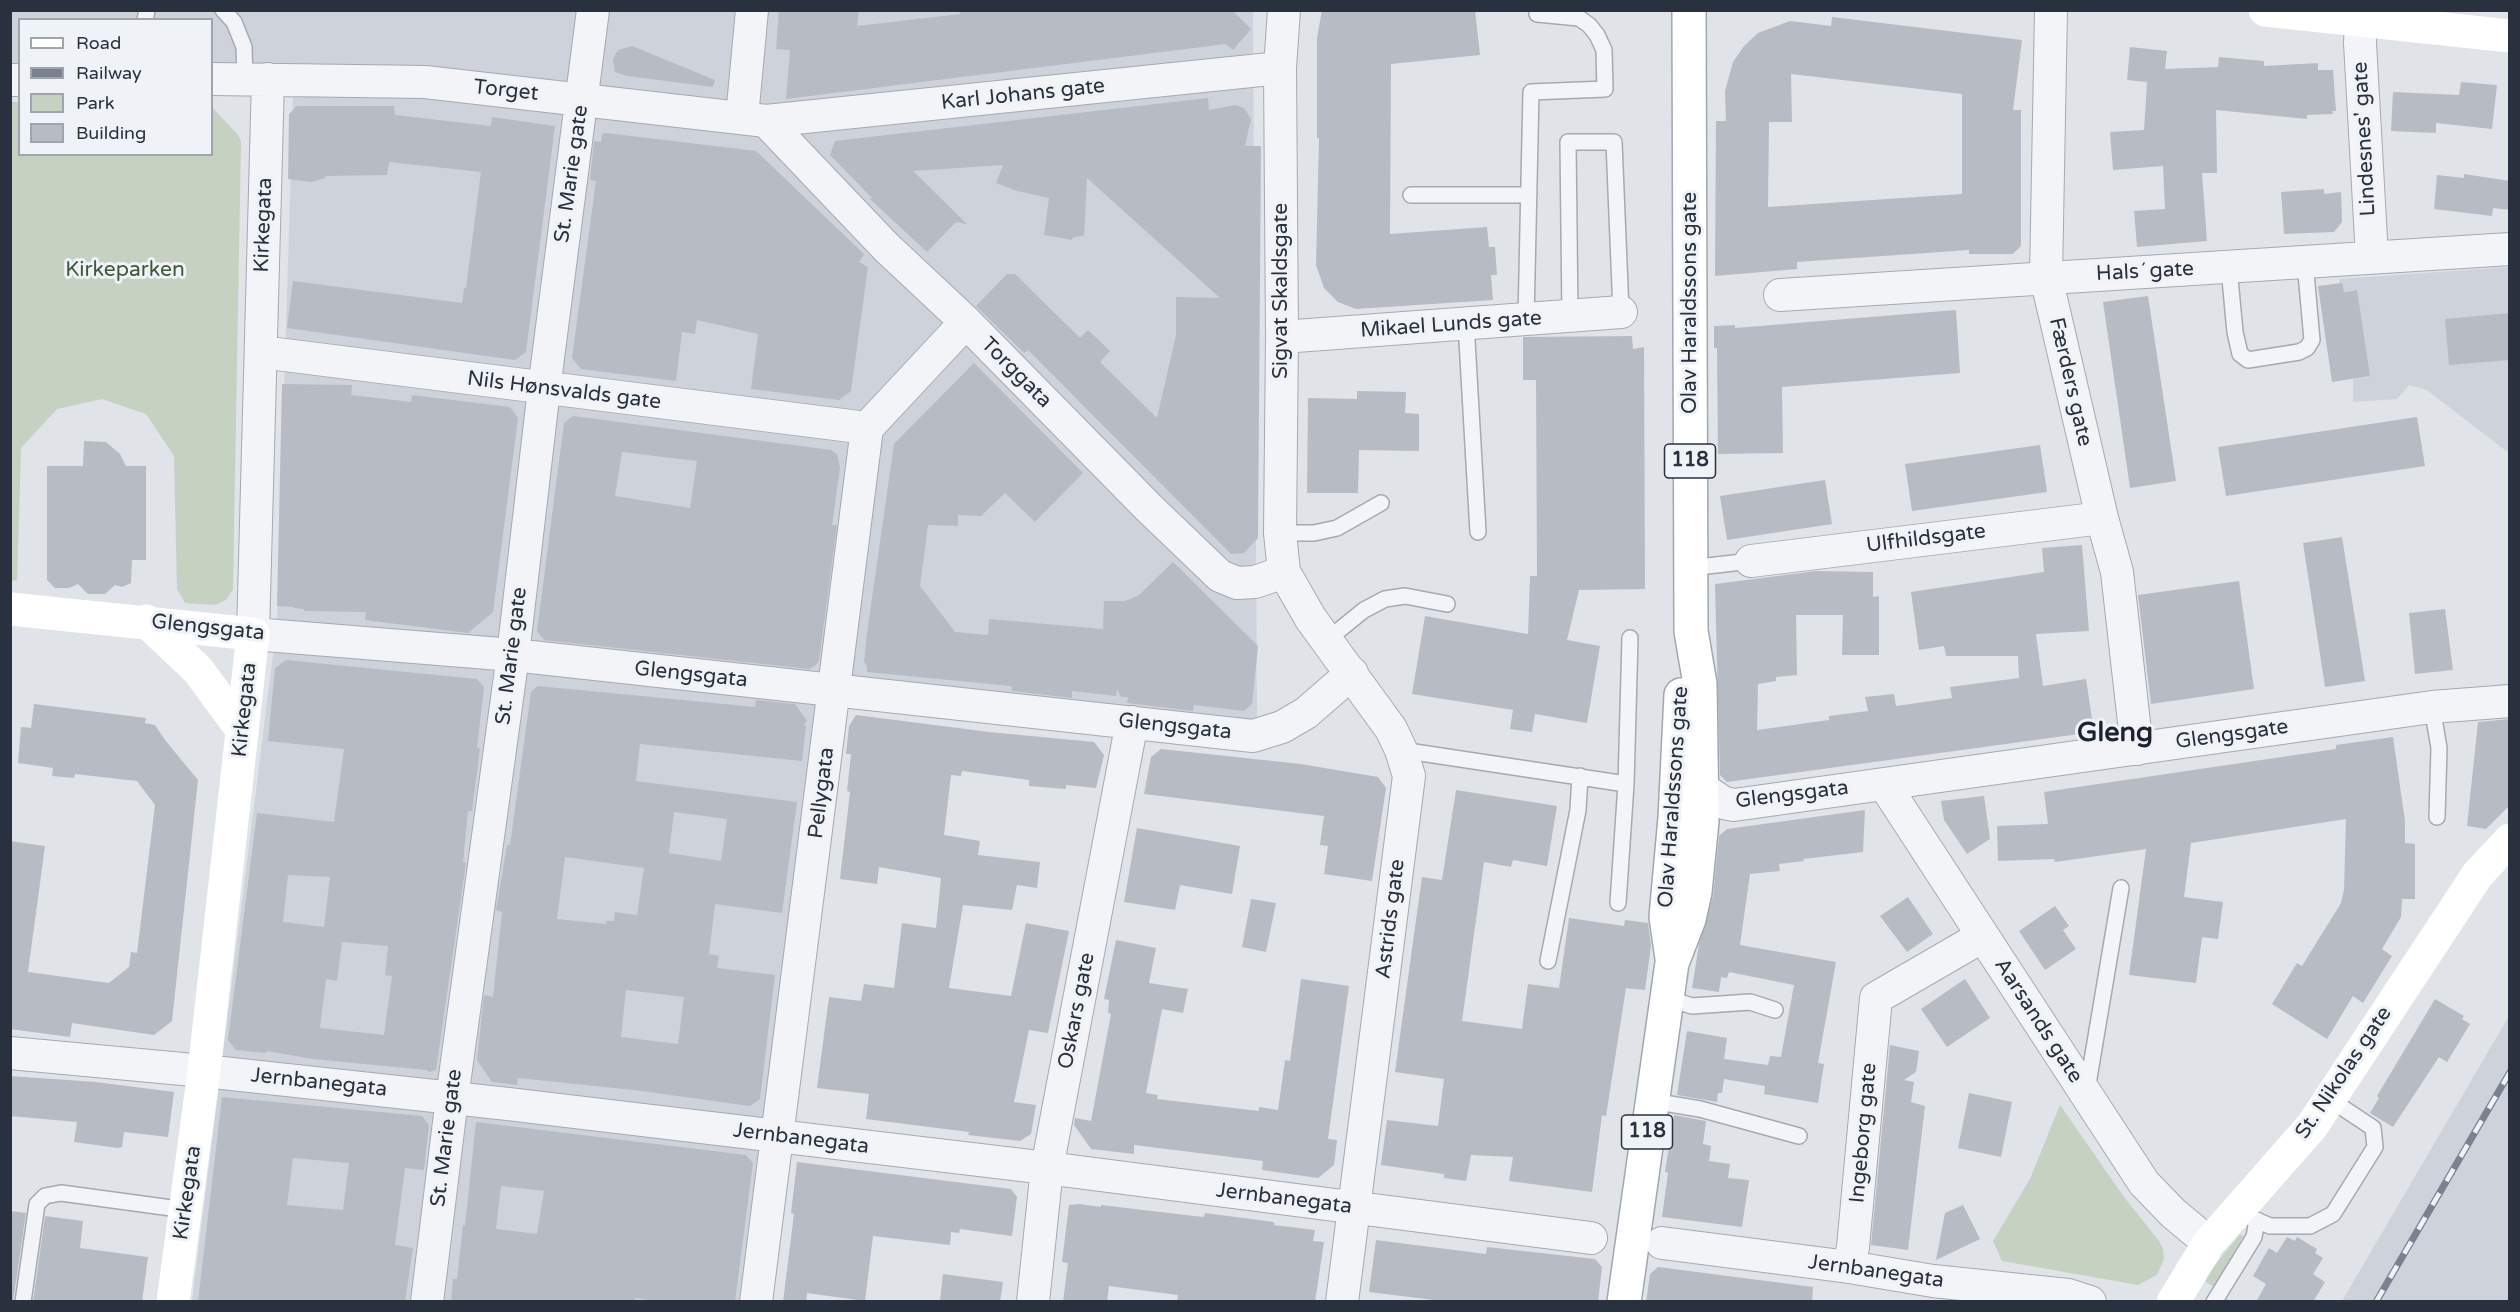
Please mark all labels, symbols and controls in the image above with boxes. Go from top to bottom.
legend [18,18,213,156]
text: Road [76,32,121,54]
street label: Lindesnes' gate [2348,61,2382,217]
text: Railway [76,62,142,84]
street label: Karl Johans gate [940,74,1106,116]
street label: Torget [472,75,540,107]
text: Park [76,92,114,114]
street label: St. Marie gate [550,104,594,244]
text: Building [76,122,146,144]
street label: Kirkegata [250,177,278,273]
street label: Olav Haraldssons gate [1677,192,1703,414]
street label: Sigvat Skaldsgate [1268,203,1294,379]
park label: Kirkeparken [65,257,185,283]
street label: Hals´ gate [2095,257,2195,287]
street label: Mikael Lunds gate [1359,306,1543,344]
street label: Færders gate [2043,315,2097,449]
street label: Torggata [975,332,1057,414]
street label: Nils Hønsvalds gate [466,367,662,415]
road number: 118 [1664,444,1716,478]
street label: Ulfhildsgate [1865,519,1987,559]
street label: St. Marie gate [491,586,533,726]
street label: Glengsgata [150,610,266,646]
street label: Glengsgata [633,657,749,693]
street label: Kirkegata [227,661,263,759]
street label: Olav Haraldssons gate [1654,685,1694,909]
street label: Glengsgata [1117,709,1233,745]
street label: Glengsgate [2174,715,2290,755]
district label: Gleng [2077,718,2153,750]
street label: Pellygata [804,746,840,840]
street label: Glengsgata [1734,776,1850,814]
street label: Astrids gate [1371,858,1411,980]
street label: Oskars gate [1053,951,1101,1071]
street label: Aarsands gate [1988,954,2088,1088]
street label: St. Nikolas gate [2290,1002,2398,1144]
street label: Ingeborg gate [1845,1062,1883,1204]
street label: Jernbanegata [250,1063,388,1103]
street label: St. Marie gate [426,1068,468,1208]
road number: 118 [1622,1115,1672,1149]
street label: Jernbanegata [732,1118,870,1160]
street label: Kirkegata [169,1144,207,1242]
street label: Jernbanegata [1215,1178,1353,1220]
street label: Jernbanegata [1806,1250,1946,1294]

